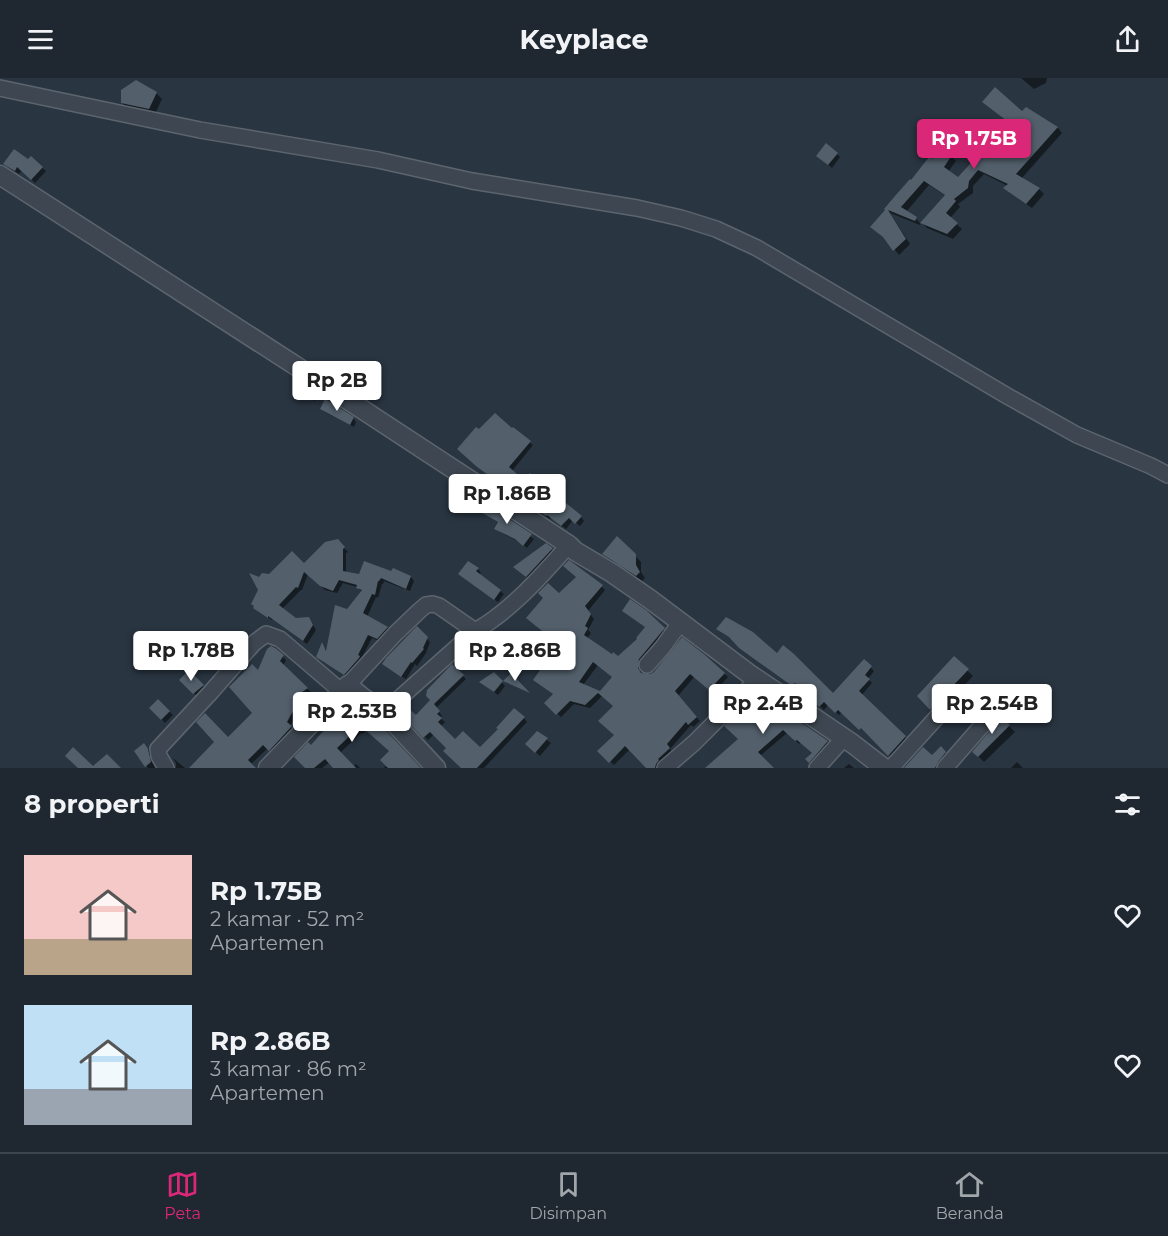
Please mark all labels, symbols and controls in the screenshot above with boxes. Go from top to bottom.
icon: menu [24,23,57,56]
text: Keyplace [520,23,648,56]
icon: share [1111,23,1144,56]
pin: Rp 1.75B [912,119,1036,170]
text: Rp 1.75B [931,126,1017,150]
pin: Rp 2B [295,361,379,412]
text: Rp 2B [306,368,368,392]
pin: Rp 1.86B [445,474,569,525]
text: Rp 1.86B [463,481,551,505]
pin: Rp 1.78B [129,631,253,682]
pin: Rp 2.86B [453,631,577,682]
text: Rp 1.78B [147,638,235,662]
text: Rp 2.86B [469,638,561,662]
pin: Rp 2.4B [708,684,818,735]
pin: Rp 2.54B [930,684,1054,735]
text: Rp 2.4B [723,691,803,715]
text: Rp 2.54B [946,691,1038,715]
pin: Rp 2.53B [290,692,414,743]
text: Rp 2.53B [307,699,397,723]
text: 8 properti [24,788,160,820]
icon: filters [1111,788,1144,821]
text: Rp 1.75B [210,875,322,907]
icon: home [72,879,144,951]
icon: heart [1111,899,1144,932]
text: 2 kamar · 52 m² [210,907,364,931]
text: Apartemen [210,931,325,955]
text: Rp 2.86B [210,1025,331,1057]
icon: home [72,1029,144,1101]
icon: heart [1111,1049,1144,1082]
text: 3 kamar · 86 m² [210,1057,367,1081]
text: Apartemen [210,1081,325,1105]
tab: Peta [164,1168,201,1223]
tab: Disimpan [529,1168,607,1223]
tab: Beranda [936,1168,1004,1223]

